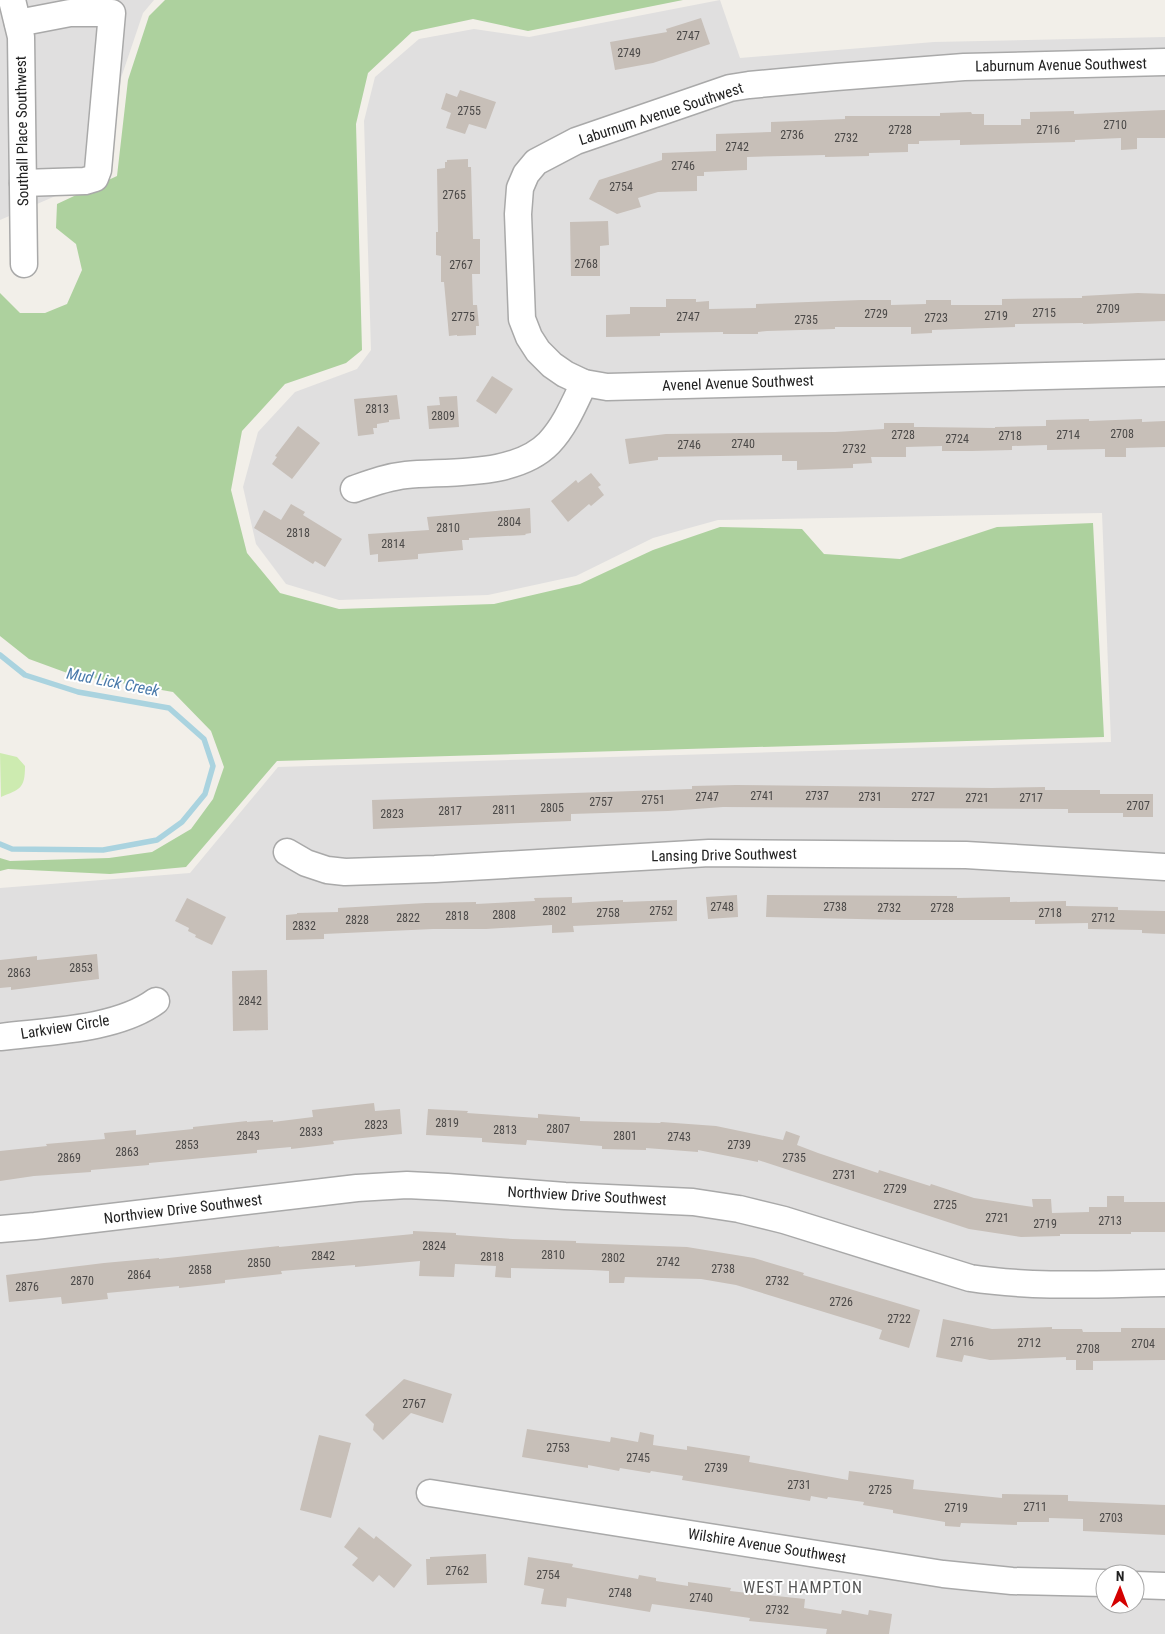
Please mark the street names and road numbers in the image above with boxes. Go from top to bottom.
street label: Laburnum Avenue Southwest [975,55,1147,75]
street label: Southall Place Southwest [12,56,32,206]
street label: Laburnum Avenue Southwest [577,79,745,149]
street label: Avenel Avenue Southwest [662,371,814,395]
street label: Lansing Drive Southwest [651,845,797,865]
street label: Larkview Circle [19,1011,111,1043]
street label: Northview Drive Southwest [507,1183,667,1209]
street label: Northview Drive Southwest [103,1190,263,1228]
street label: Wilshire Avenue Southwest [687,1525,847,1567]

